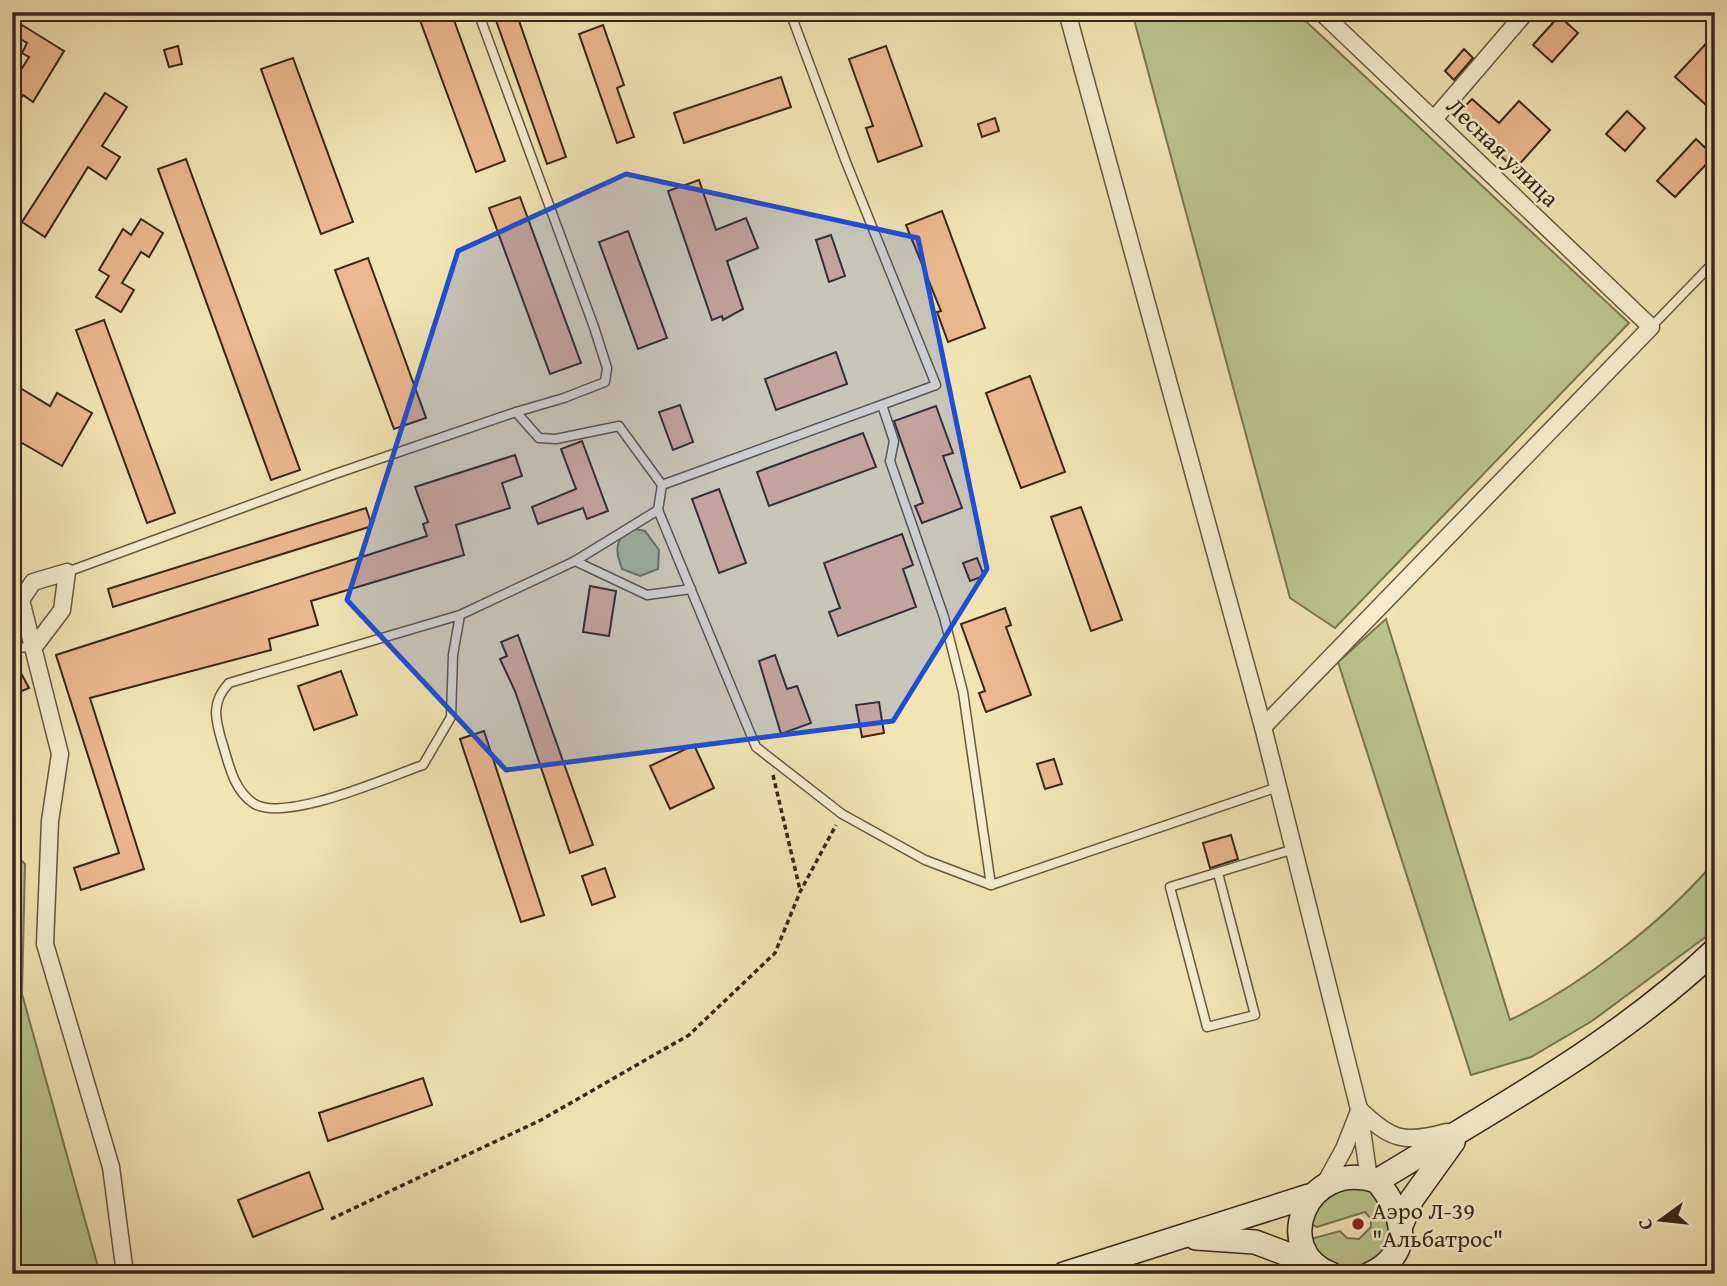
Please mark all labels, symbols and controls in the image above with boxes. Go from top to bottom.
street label: Лесная улица [1439,89,1568,215]
north arrow [1626,1184,1696,1254]
place label: Аэро Л-39 "Альбатрос" [1372,1193,1503,1256]
text: С [1630,1215,1659,1233]
marker: Аэро Л-39 "Альбатрос" [1350,1216,1366,1232]

